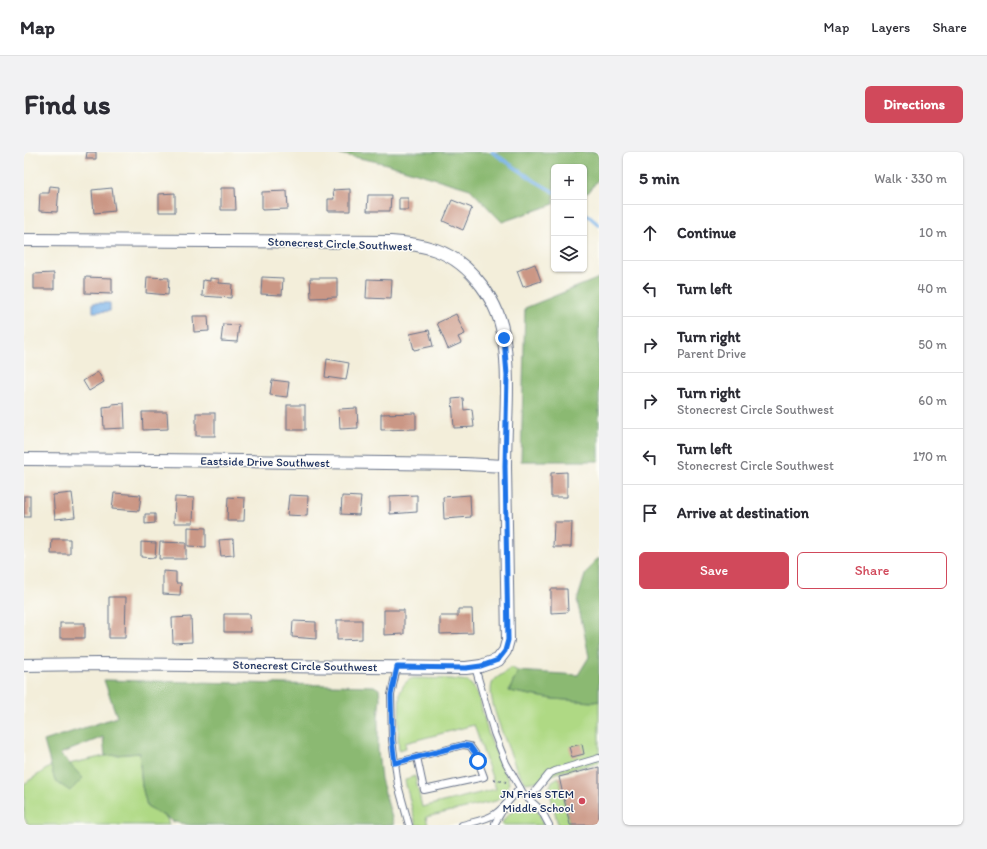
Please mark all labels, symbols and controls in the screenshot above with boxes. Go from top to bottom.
text: Map [20,16,55,39]
text: Map [824,19,849,36]
text: Layers [871,19,910,36]
text: Share [932,19,967,36]
button: Directions [865,86,963,123]
text: Find us [24,87,111,121]
map controls [551,164,587,272]
button: + [551,164,587,200]
text: 5 min [639,168,679,188]
text: Walk · 330 m [874,171,947,186]
button: − [551,200,587,236]
icon: ahead [639,222,661,244]
text: Continue [677,224,736,242]
text: 10 m [919,225,947,240]
street label: Stonecrest Circle Southwest [267,234,413,254]
button: layers [551,236,587,272]
icon: left [639,278,661,300]
text: Turn left [677,280,732,298]
text: 40 m [917,281,947,296]
text: Turn right [677,328,741,346]
route end [495,329,513,347]
icon: right [639,334,661,356]
text: 50 m [918,337,947,352]
text: Parent Drive [677,346,746,361]
text: Turn right [677,384,741,402]
icon: right [639,390,661,412]
text: 60 m [918,393,947,408]
text: Stonecrest Circle Southwest [677,402,834,417]
text: Turn left [677,440,732,458]
icon: left [639,446,661,468]
text: 170 m [913,449,947,464]
street label: Eastside Drive Southwest [200,454,330,470]
text: Stonecrest Circle Southwest [677,458,834,473]
icon: arrive [639,502,661,524]
text: Arrive at destination [677,504,809,522]
button: Save [639,552,789,589]
button: Share [797,552,947,589]
street label: Stonecrest Circle Southwest [232,658,378,674]
route start [469,752,487,770]
place label: JN Fries STEM Middle School [500,787,575,815]
marker: JN Fries STEM Middle School [577,796,587,806]

